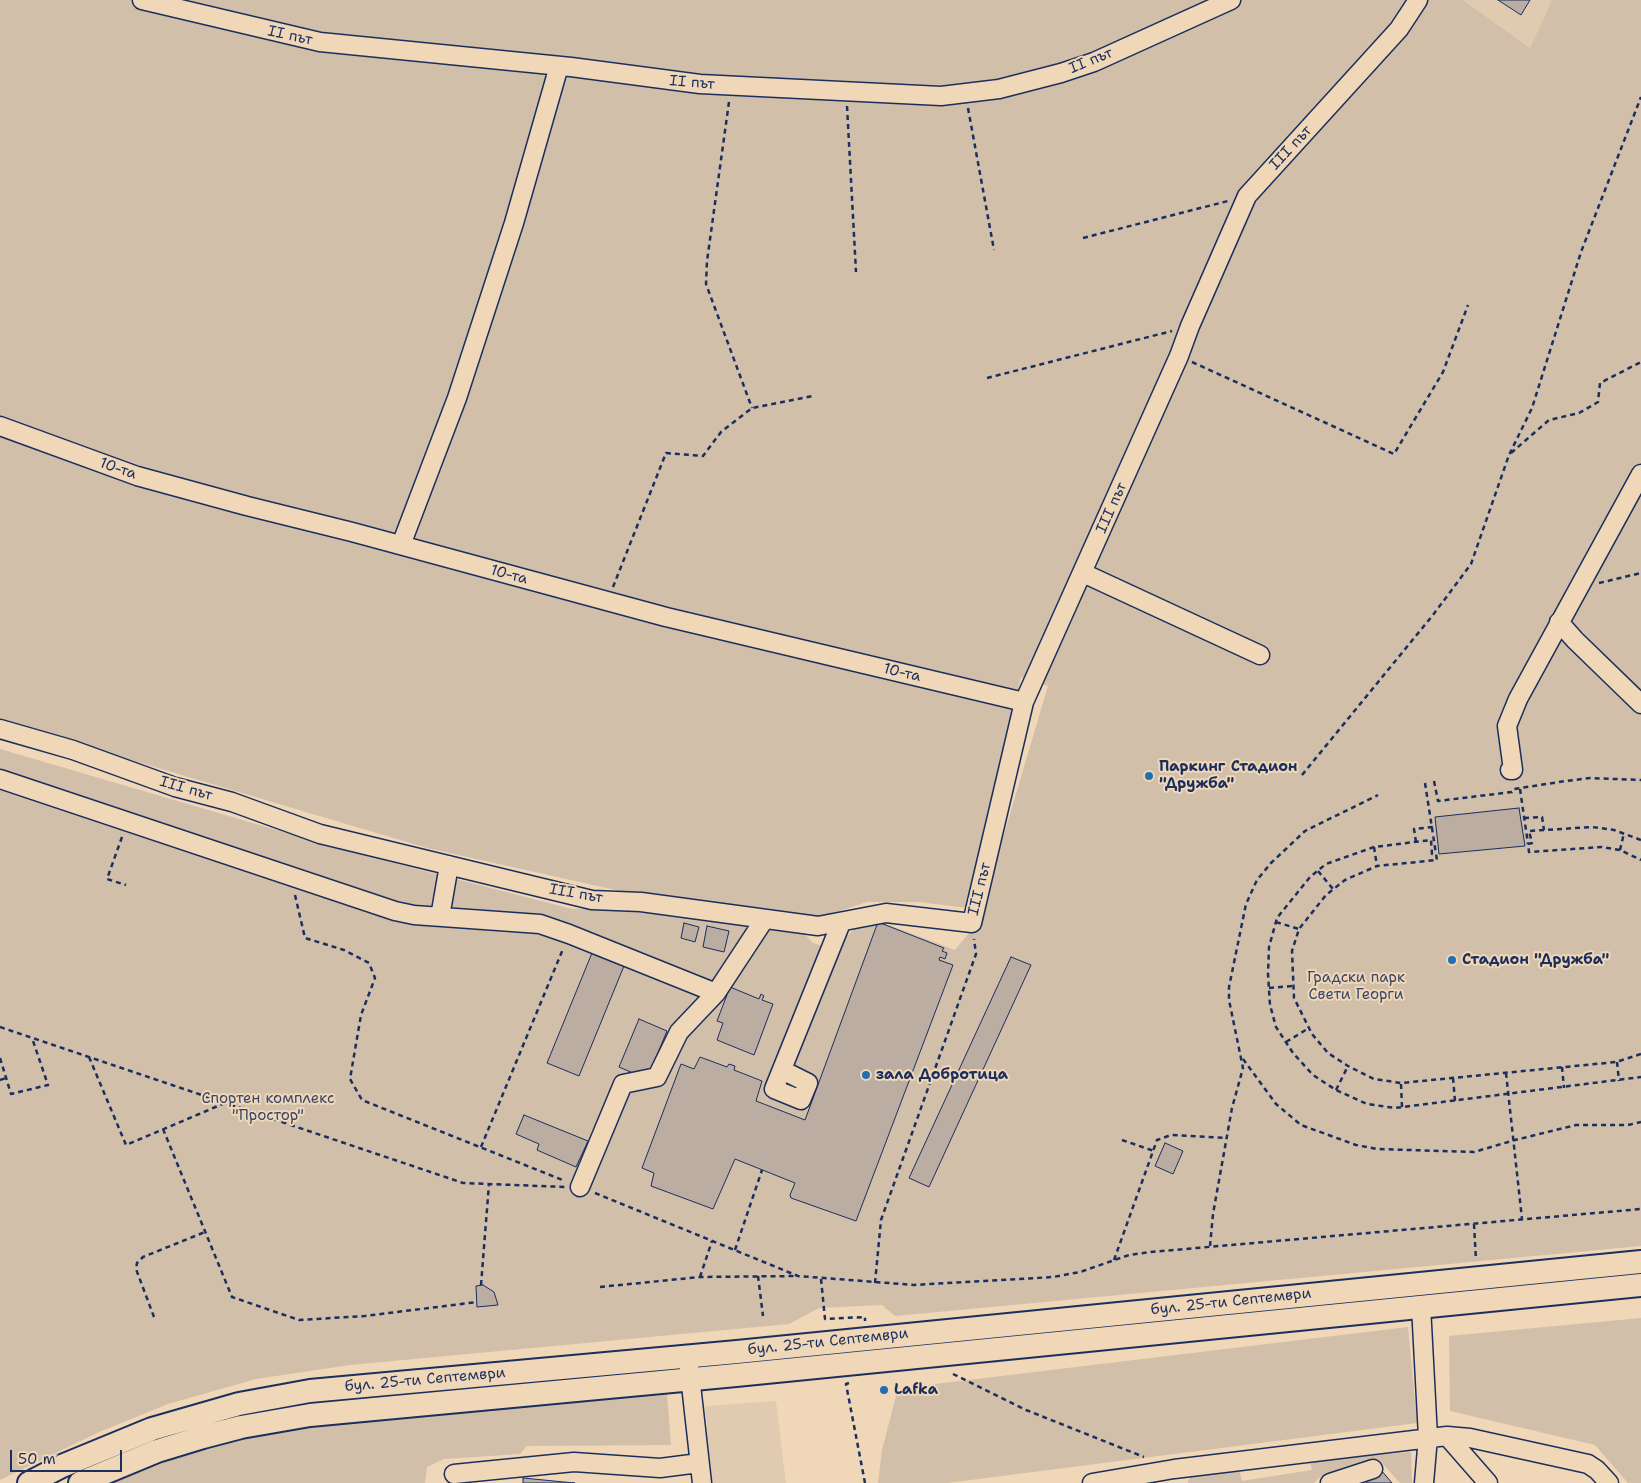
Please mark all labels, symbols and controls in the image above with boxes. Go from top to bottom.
street label: ІІ път [266,22,314,50]
street label: ІІ път [1067,44,1115,78]
street label: ІІ път [669,72,715,94]
street label: ІІІ път [1266,122,1316,174]
street label: 10-та [97,454,139,484]
street label: ІІІ път [1093,480,1131,536]
street label: 10-та [488,561,530,589]
street label: 10-та [882,660,922,686]
place label: Паркинг Стадион "Дружба" [1159,758,1298,793]
marker: Паркинг Стадион "Дружба" [1143,770,1155,782]
street label: ІІІ път [158,773,214,805]
street label: ІІІ път [965,861,995,917]
street label: ІІІ път [548,880,604,908]
place label: Стадион "Дружба" [1462,951,1609,969]
marker: Стадион "Дружба" [1446,954,1458,966]
park label: Градски парк Свети Георги [1307,969,1405,1004]
place label: зала Добротица [876,1066,1008,1084]
marker: зала Добротица [860,1069,872,1081]
park label: Спортен комплекс "Простор" [202,1090,334,1125]
street label: бул. 25-ти Септември [1150,1285,1312,1319]
street label: бул. 25-ти Септември [747,1325,909,1359]
street label: бул. 25-ти Септември [344,1364,506,1396]
place label: Lafka [894,1381,938,1399]
marker: Lafka [878,1384,890,1396]
scale bar [12,1440,125,1472]
text: 50 m [18,1449,56,1469]

